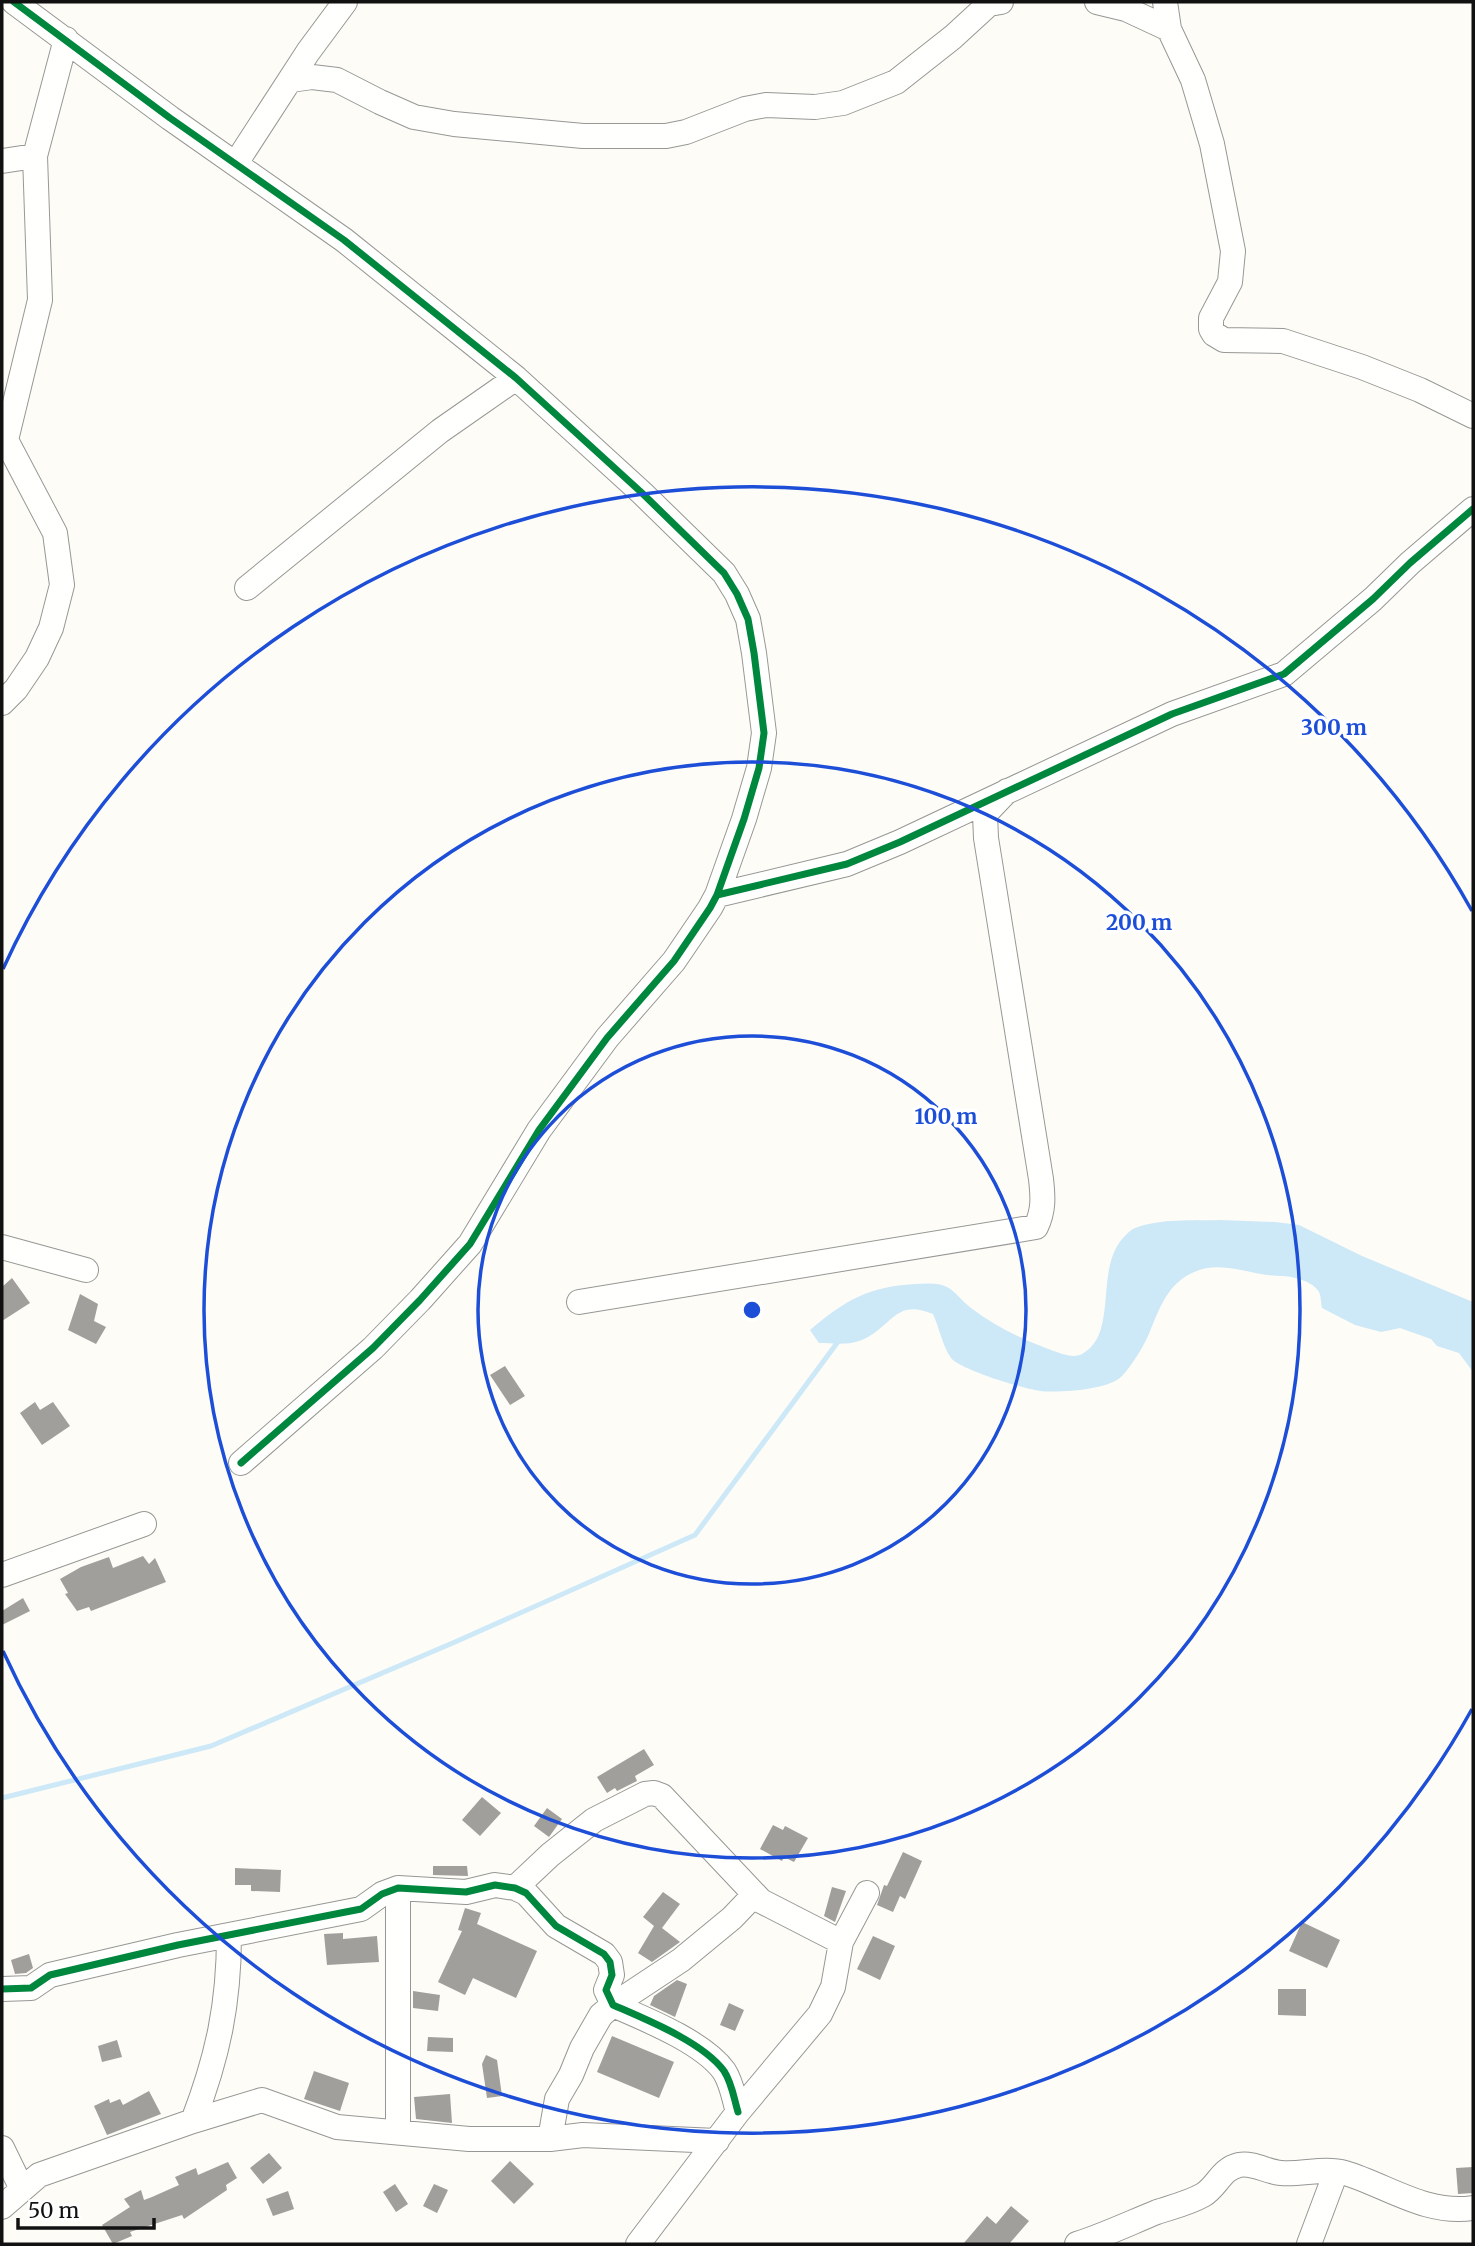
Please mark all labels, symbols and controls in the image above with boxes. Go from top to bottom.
text: 300 m [1301,714,1367,741]
text: 200 m [1106,909,1172,936]
text: 100 m [915,1103,977,1130]
centre of rings [740,1298,764,1322]
scale bar [18,2186,154,2230]
text: 50 m [28,2197,79,2224]

